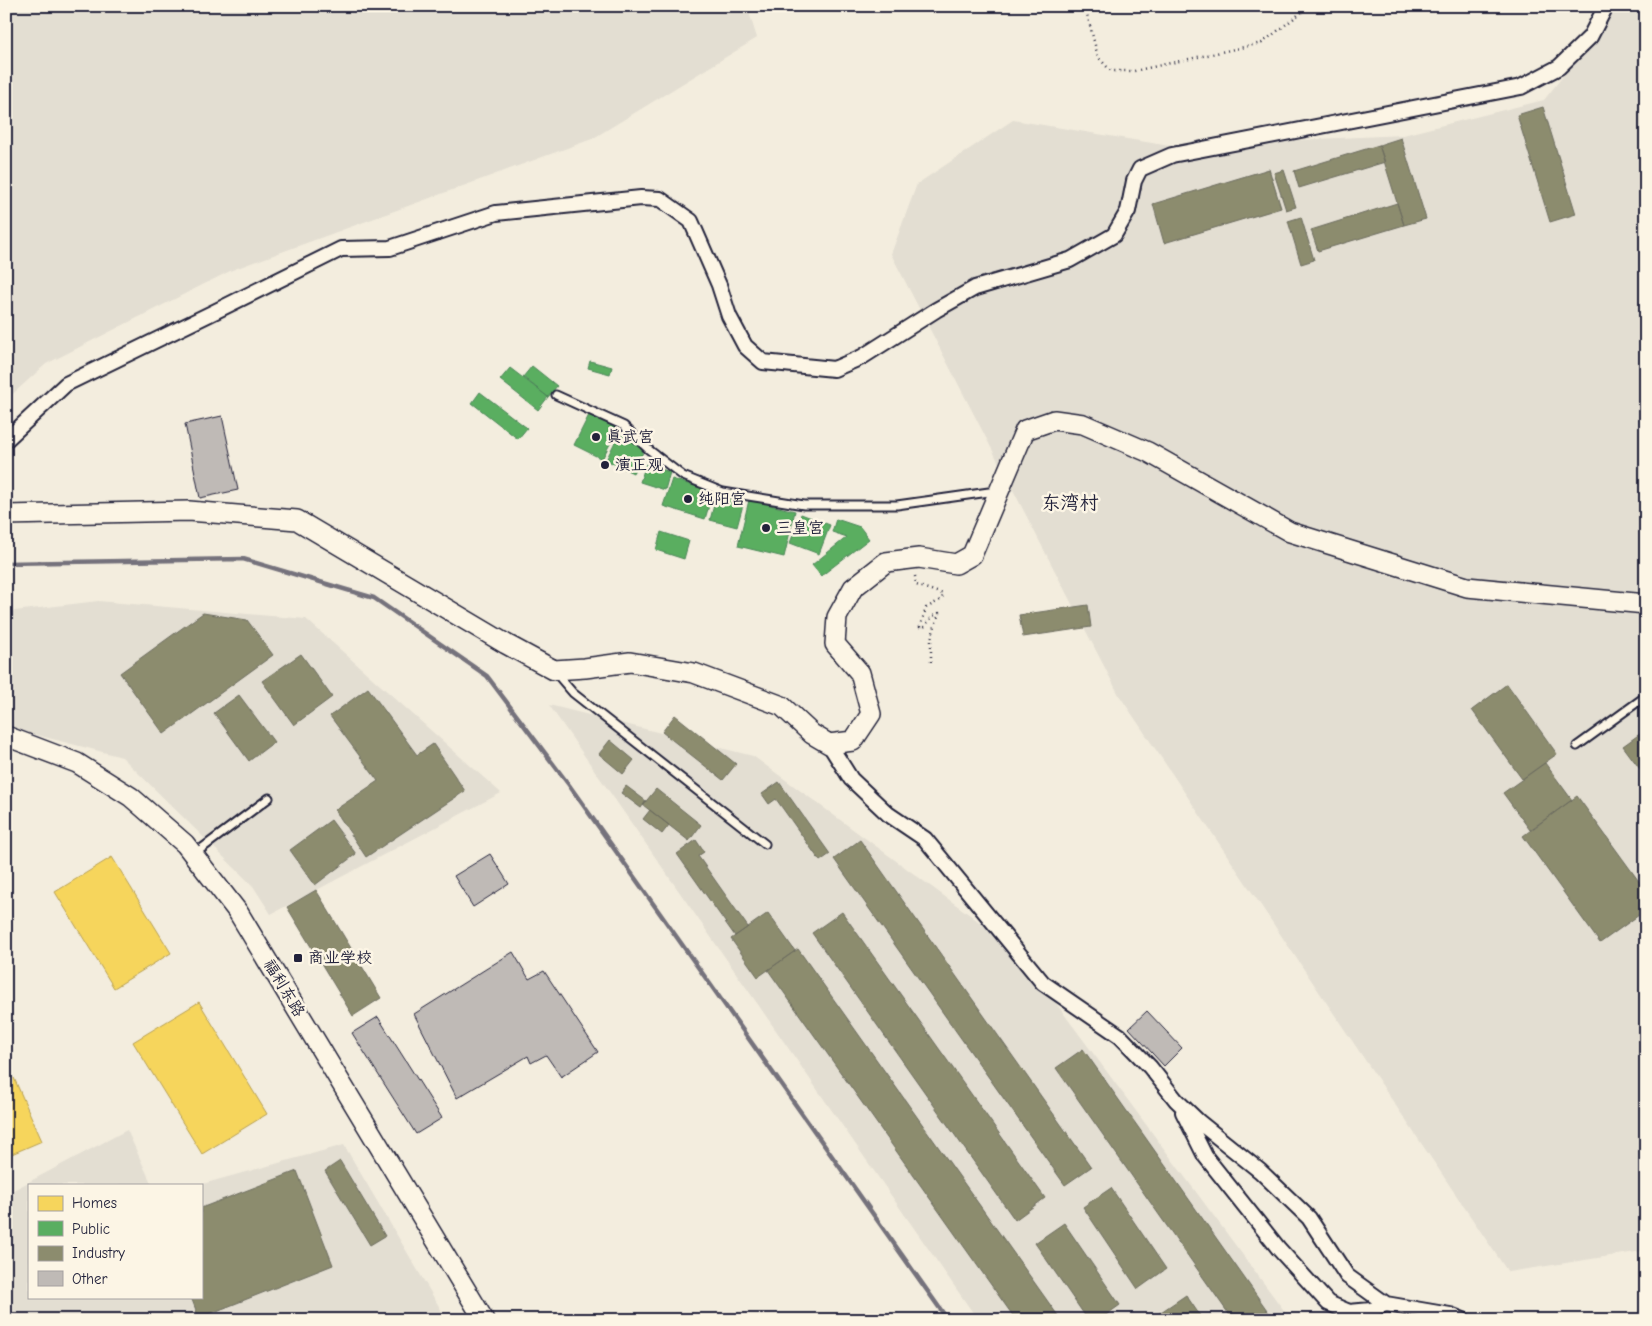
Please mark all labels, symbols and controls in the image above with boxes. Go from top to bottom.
place label: 真武宫 [606,428,654,446]
marker: 真武宫 [590,431,602,443]
place label: 演正观 [615,456,663,474]
marker: 演正观 [599,459,611,471]
place label: 纯阳宫 [698,490,746,508]
district label: 东湾村 [1041,492,1099,514]
marker: 纯阳宫 [682,493,694,505]
place label: 三皇宫 [776,519,824,537]
marker: 三皇宫 [760,522,772,534]
place label: 商业学校 [308,949,372,967]
marker: 商业学校 [292,952,304,964]
street label: 福利东路 [260,956,308,1020]
legend [28,1184,202,1298]
text: Homes [72,1194,117,1212]
text: Public [72,1220,110,1238]
text: Industry [72,1244,125,1262]
text: Other [72,1270,107,1288]

